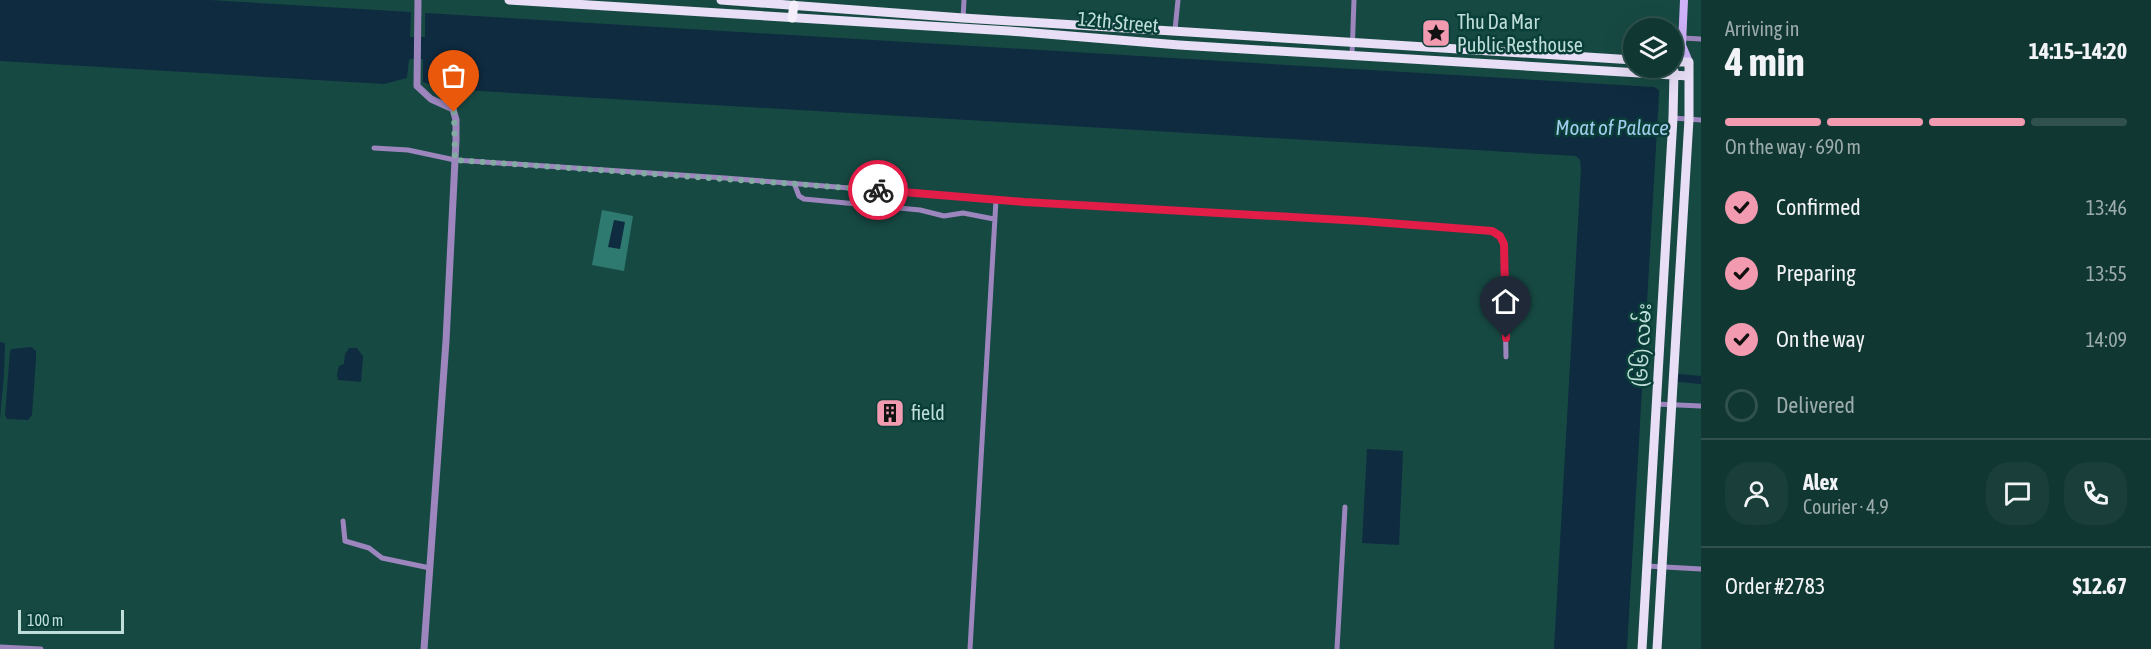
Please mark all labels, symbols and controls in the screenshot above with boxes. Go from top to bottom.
street label: 12th Street [1077,7,1160,37]
place label: Thu Da Mar Public Resthouse [1457,10,1583,56]
place icon: Thu Da Mar Public Resthouse [1420,17,1452,49]
text: Arriving in [1725,17,1799,40]
map controls [1623,18,1683,78]
button: layers [1623,18,1683,78]
text: 14:15–14:20 [2029,38,2127,64]
text: 4 min [1725,40,1805,84]
pin [428,50,479,112]
icon: bag [437,59,470,92]
water label: Moat of Palace [1555,115,1669,139]
text: On the way · 690 m [1725,135,1861,158]
courier [848,160,908,220]
icon: bike [862,174,895,207]
icon: check [1725,191,1758,224]
text: Confirmed [1776,194,1861,220]
text: 13:46 [2086,196,2127,219]
icon: check [1725,257,1758,290]
text: Preparing [1776,260,1856,286]
text: 13:55 [2086,262,2127,285]
pin [1480,276,1531,338]
icon: home [1489,285,1522,318]
street label: (၆၆) လမ်း [1626,302,1655,388]
icon: check [1725,323,1758,356]
text: On the way [1776,326,1865,352]
text: 14:09 [2085,328,2127,351]
text: Delivered [1776,392,1855,418]
building icon: field [874,397,906,429]
place label: field [911,401,945,424]
button: person [1725,462,1788,525]
button: chat [1986,462,2049,525]
button: phone [2064,462,2127,525]
text: Alex [1803,469,1838,495]
text: Courier · 4.9 [1803,495,1889,518]
text: Order #2783 [1725,573,1825,599]
text: $12.67 [2072,573,2127,599]
scale bar [18,607,124,634]
text: 100 m [27,611,63,629]

